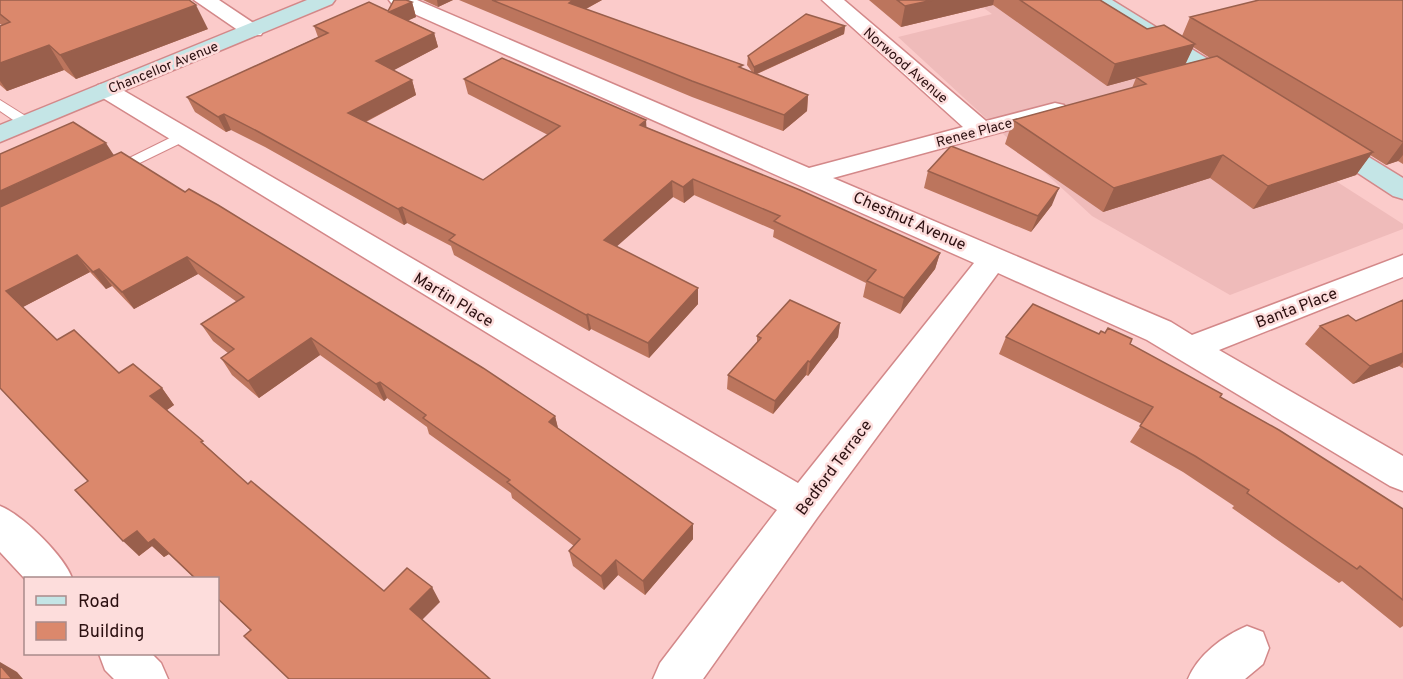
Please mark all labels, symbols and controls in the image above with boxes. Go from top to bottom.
street label: Norwood Avenue [859,25,951,107]
street label: Chancellor Avenue [106,39,221,98]
street label: Renee Place [934,115,1014,152]
street label: Chestnut Avenue [850,188,969,256]
street label: Martin Place [409,269,497,332]
street label: Banta Place [1253,284,1340,334]
street label: Bedford Terrace [792,417,877,520]
legend [24,577,219,655]
text: Road [78,591,120,614]
text: Building [78,621,144,644]

